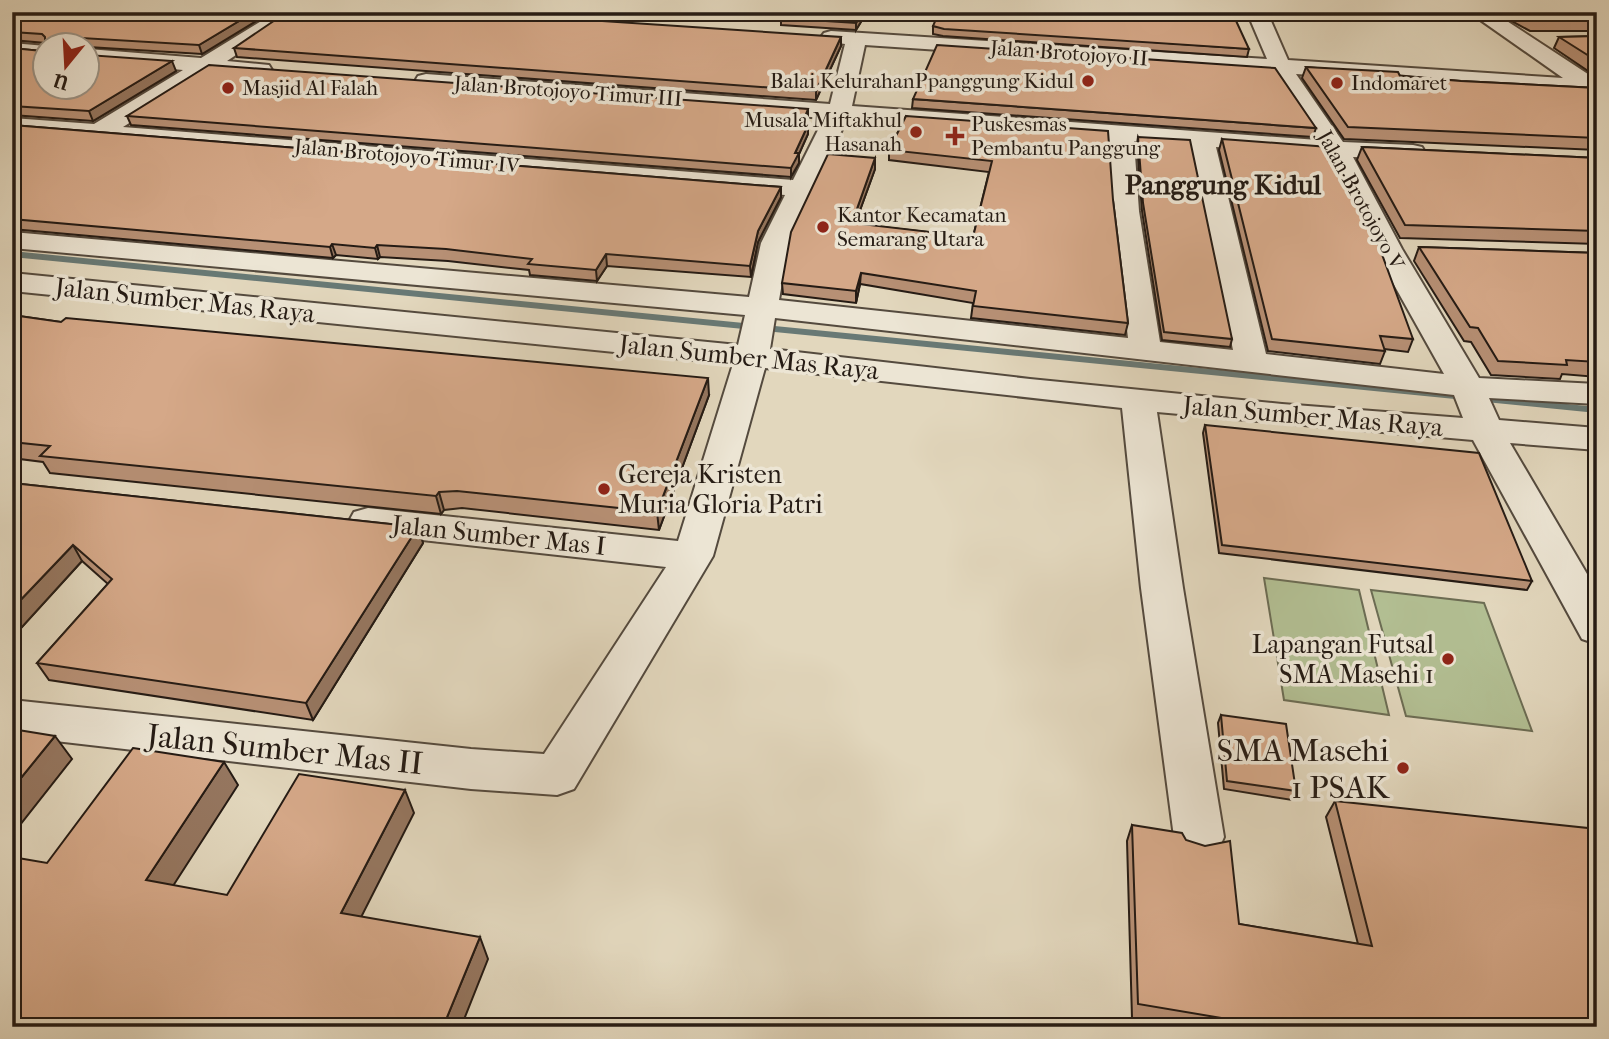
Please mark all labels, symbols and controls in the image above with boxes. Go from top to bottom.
north arrow [32,32,102,102]
street label: Jalan Brotojoyo II [987,35,1149,70]
text: U [50,68,72,94]
place label: Balai KelurahanPpanggung Kidul [770,69,1074,93]
street label: Jalan Brotojoyo Timur III [451,71,683,111]
place label: Indomaret [1351,71,1448,95]
marker: Balai KelurahanPpanggung Kidul [1080,73,1096,89]
marker: Indomaret [1329,75,1345,91]
place label: Masjid Al Falah [242,76,378,100]
marker: Masjid Al Falah [220,80,236,96]
place label: Musala Miftakhul Hasanah [744,108,902,156]
place label: Puskesmas Pembantu Panggung [971,112,1161,160]
marker: Musala Miftakhul Hasanah [908,124,924,140]
street label: Jalan Brotojoyo V [1312,124,1410,275]
marker: Puskesmas Pembantu Panggung [945,126,965,146]
street label: Jalan Brotojoyo Timur IV [291,134,522,178]
district label: Panggung Kidul [1125,168,1321,201]
place label: Kantor Kecamatan Semarang Utara [837,203,1007,251]
marker: Kantor Kecamatan Semarang Utara [815,219,831,235]
street label: Jalan Sumber Mas Raya [51,271,317,330]
street label: Jalan Sumber Mas Raya [615,328,881,387]
street label: Jalan Sumber Mas Raya [1180,389,1445,443]
place label: Gereja Kristen Muria Gloria Patri [618,459,823,520]
marker: Gereja Kristen Muria Gloria Patri [596,481,612,497]
street label: Jalan Sumber Mas I [388,509,607,562]
place label: Lapangan Futsal SMA Masehi 1 [1252,629,1434,690]
marker: Lapangan Futsal SMA Masehi 1 [1440,651,1456,667]
street label: Jalan Sumber Mas II [142,716,425,782]
place label: SMA Masehi 1 PSAK [1217,732,1391,806]
marker: SMA Masehi 1 PSAK [1395,760,1411,776]

